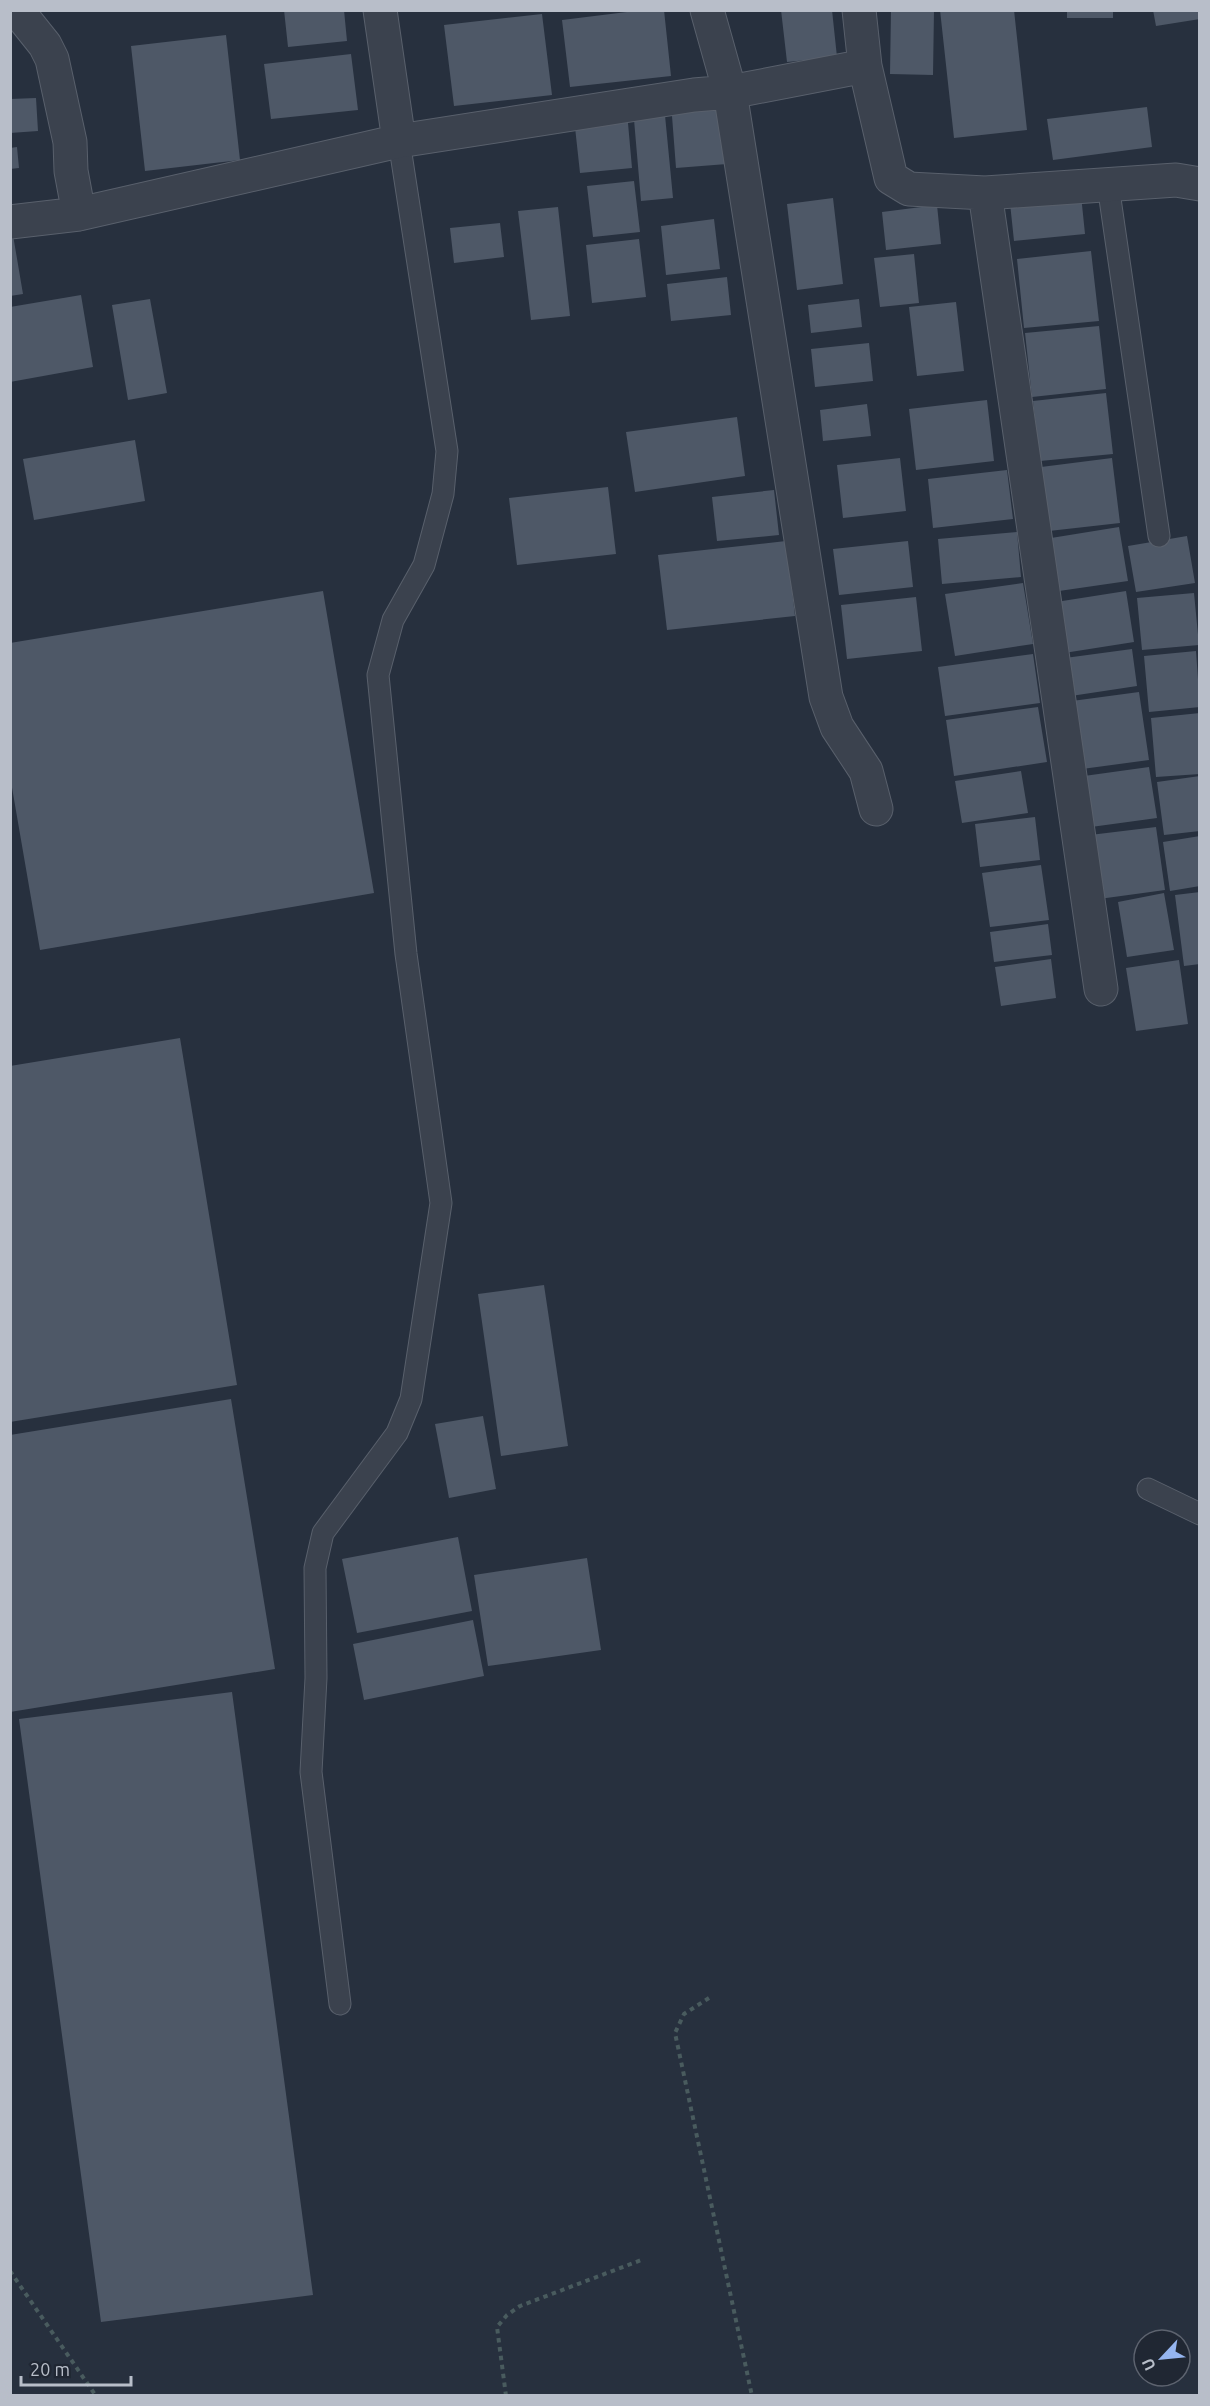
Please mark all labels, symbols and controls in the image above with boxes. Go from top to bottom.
north arrow [1132,2328,1192,2388]
scale bar [21,2349,130,2387]
text: U [1138,2356,1159,2374]
text: 20 m [30,2359,70,2379]

